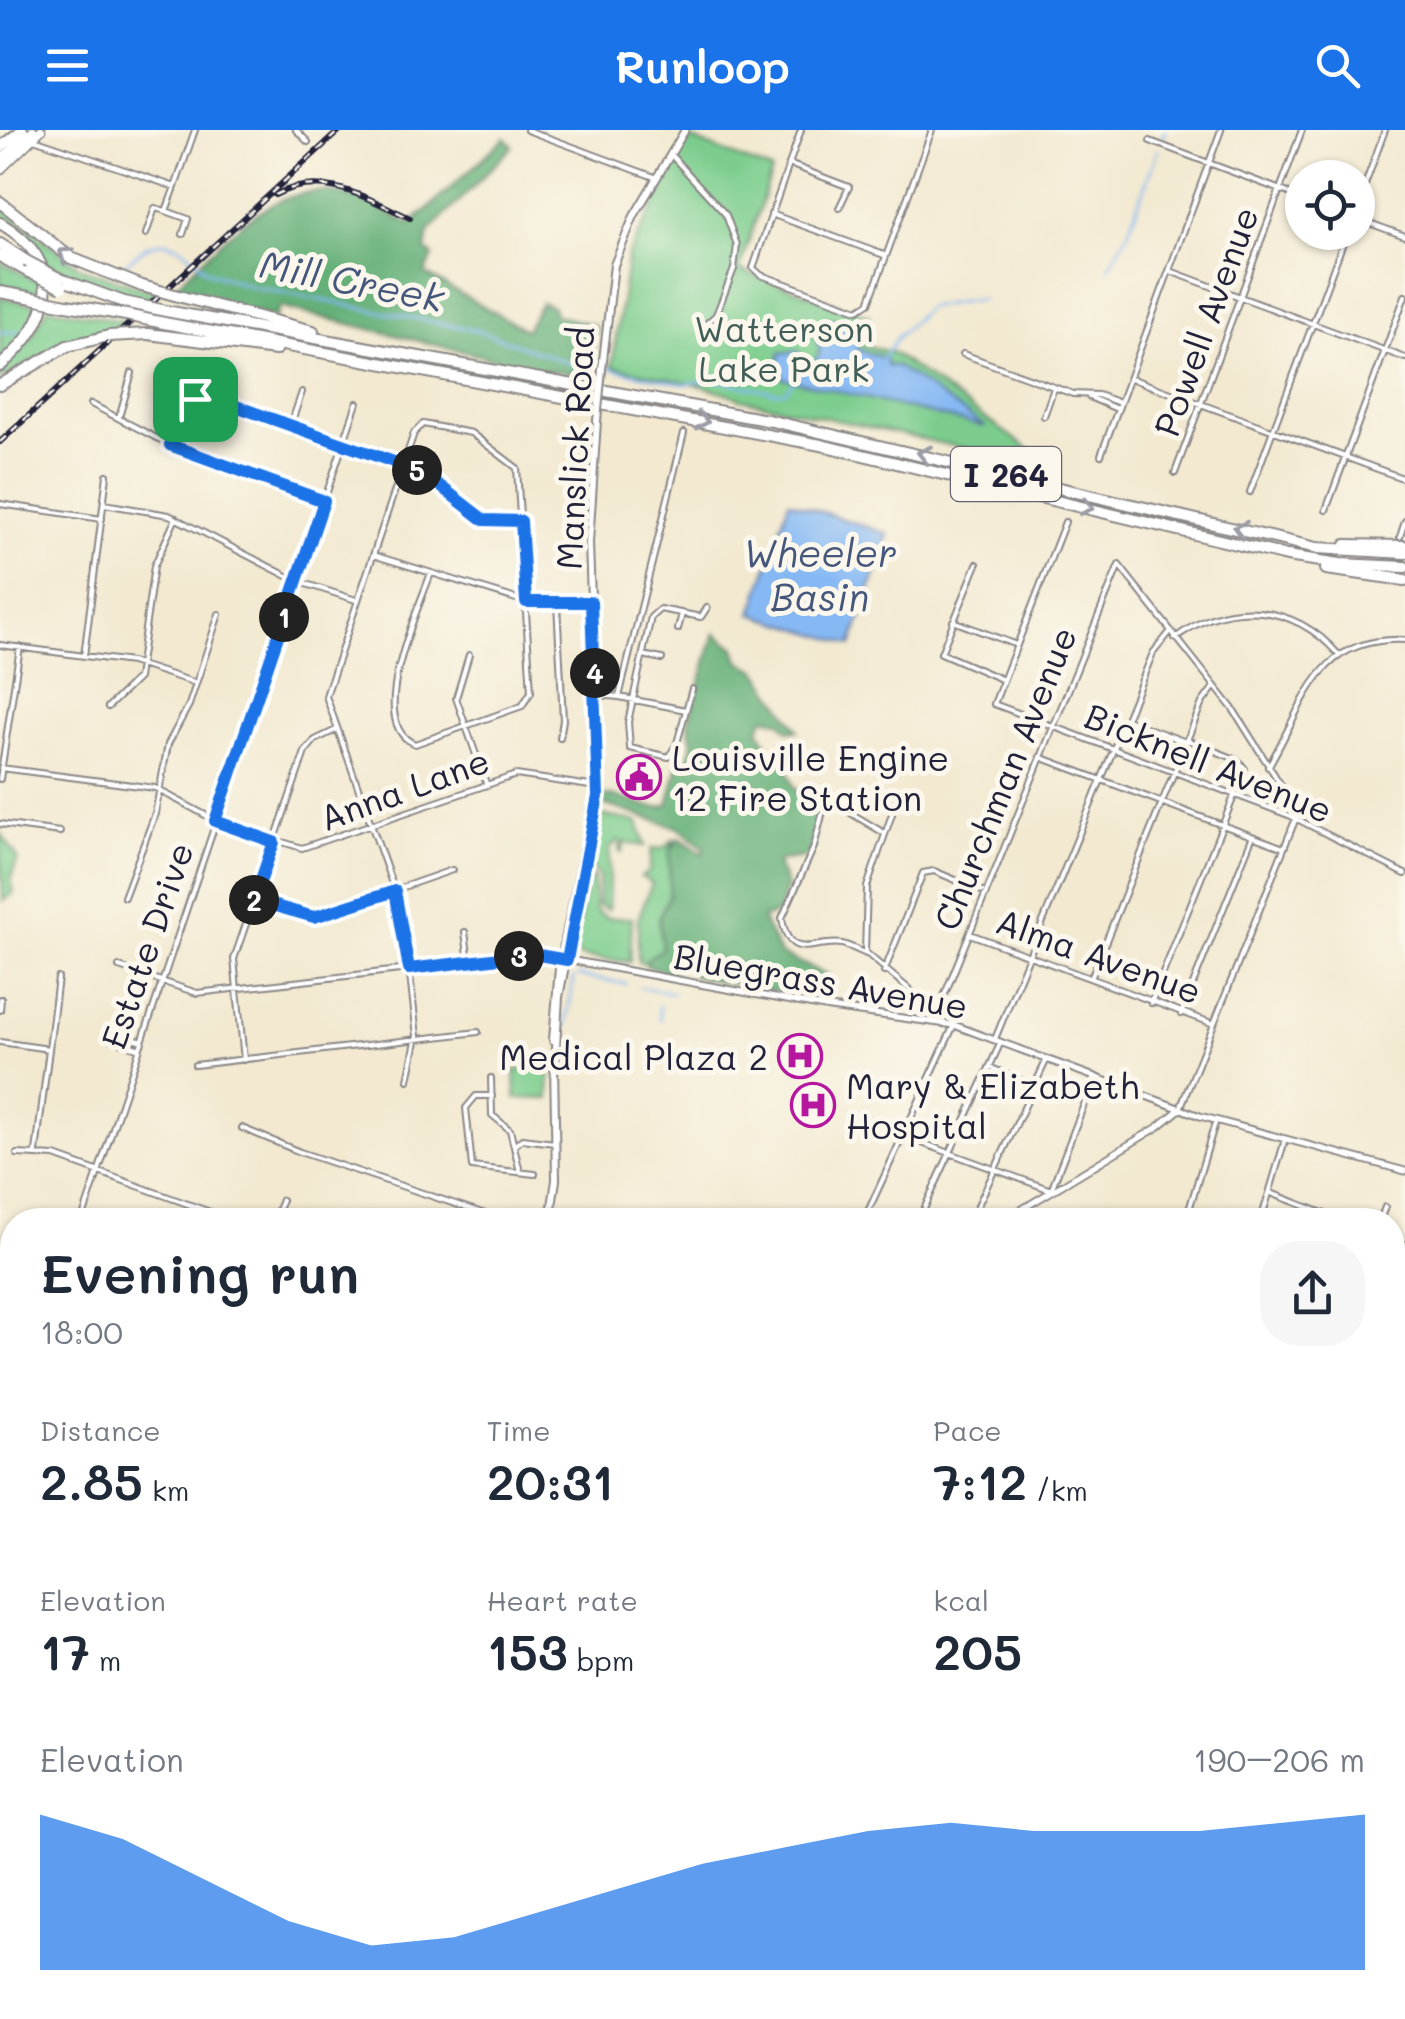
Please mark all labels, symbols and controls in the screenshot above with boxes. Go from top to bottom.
text: Runloop [615,36,790,94]
icon: menu [40,38,95,93]
icon: search [1310,38,1365,93]
map controls [1285,160,1375,250]
button: locate [1285,160,1375,250]
street label: Powell Avenue [1142,200,1268,442]
water label: Mill Creek [256,238,449,322]
one-way arrow [58,248,77,266]
park label: Watterson Lake Park [694,305,874,391]
street label: Manslick Road [545,325,603,571]
pin [153,357,238,442]
icon: arrive [168,372,223,427]
one-way arrow [693,410,710,431]
pin: 5 [392,445,442,495]
one-way arrow [916,445,933,466]
road number: I 264 [951,447,1061,501]
text: 5 [409,452,425,488]
one-way arrow [1078,496,1095,517]
one-way arrow [1232,520,1249,541]
water label: Wheeler Basin [743,527,897,621]
pin: 1 [259,592,309,642]
text: 1 [278,599,290,635]
street label: Churchman Avenue [922,620,1086,936]
pin: 4 [570,648,620,698]
text: 4 [586,655,604,691]
street label: Bicknell Avenue [1079,691,1339,833]
place label: Louisville Engine 12 Fire Station [672,734,949,820]
street label: Anna Lane [313,736,495,840]
public building icon: Louisville Engine 12 Fire Station [616,754,662,800]
street label: Estate Drive [89,836,203,1054]
pin: 2 [229,875,279,925]
text: 2 [246,882,262,918]
street label: Alma Avenue [990,897,1208,1013]
pin: 3 [494,931,544,981]
street label: Bluegrass Avenue [671,932,971,1028]
text: 3 [511,938,527,974]
place label: Medical Plaza 2 [499,1033,768,1079]
hospital icon: Medical Plaza 2 [777,1033,823,1079]
place label: Mary & Elizabeth Hospital [846,1062,1139,1148]
hospital icon: Mary & Elizabeth Hospital [790,1082,836,1128]
text: Evening run [40,1236,359,1308]
button: share [1260,1241,1365,1346]
text: 18:00 [40,1310,123,1352]
text: Distance [40,1412,161,1448]
text: Time [487,1412,550,1448]
text: Pace [933,1412,1002,1448]
text: 2.85 [40,1448,143,1514]
text: 20:31 [487,1448,614,1514]
text: 7:12 [933,1448,1027,1514]
text: km [143,1472,189,1508]
text: /km [1027,1472,1088,1508]
text: Elevation [40,1582,166,1618]
text: Heart rate [487,1582,638,1618]
text: kcal [933,1582,989,1618]
text: 17 [40,1618,90,1684]
text: 153 [487,1618,568,1684]
text: 205 [933,1618,1022,1684]
text: m [90,1642,121,1678]
text: bpm [568,1642,634,1678]
text: Elevation [40,1738,184,1780]
text: 190–206 m [1193,1738,1365,1780]

